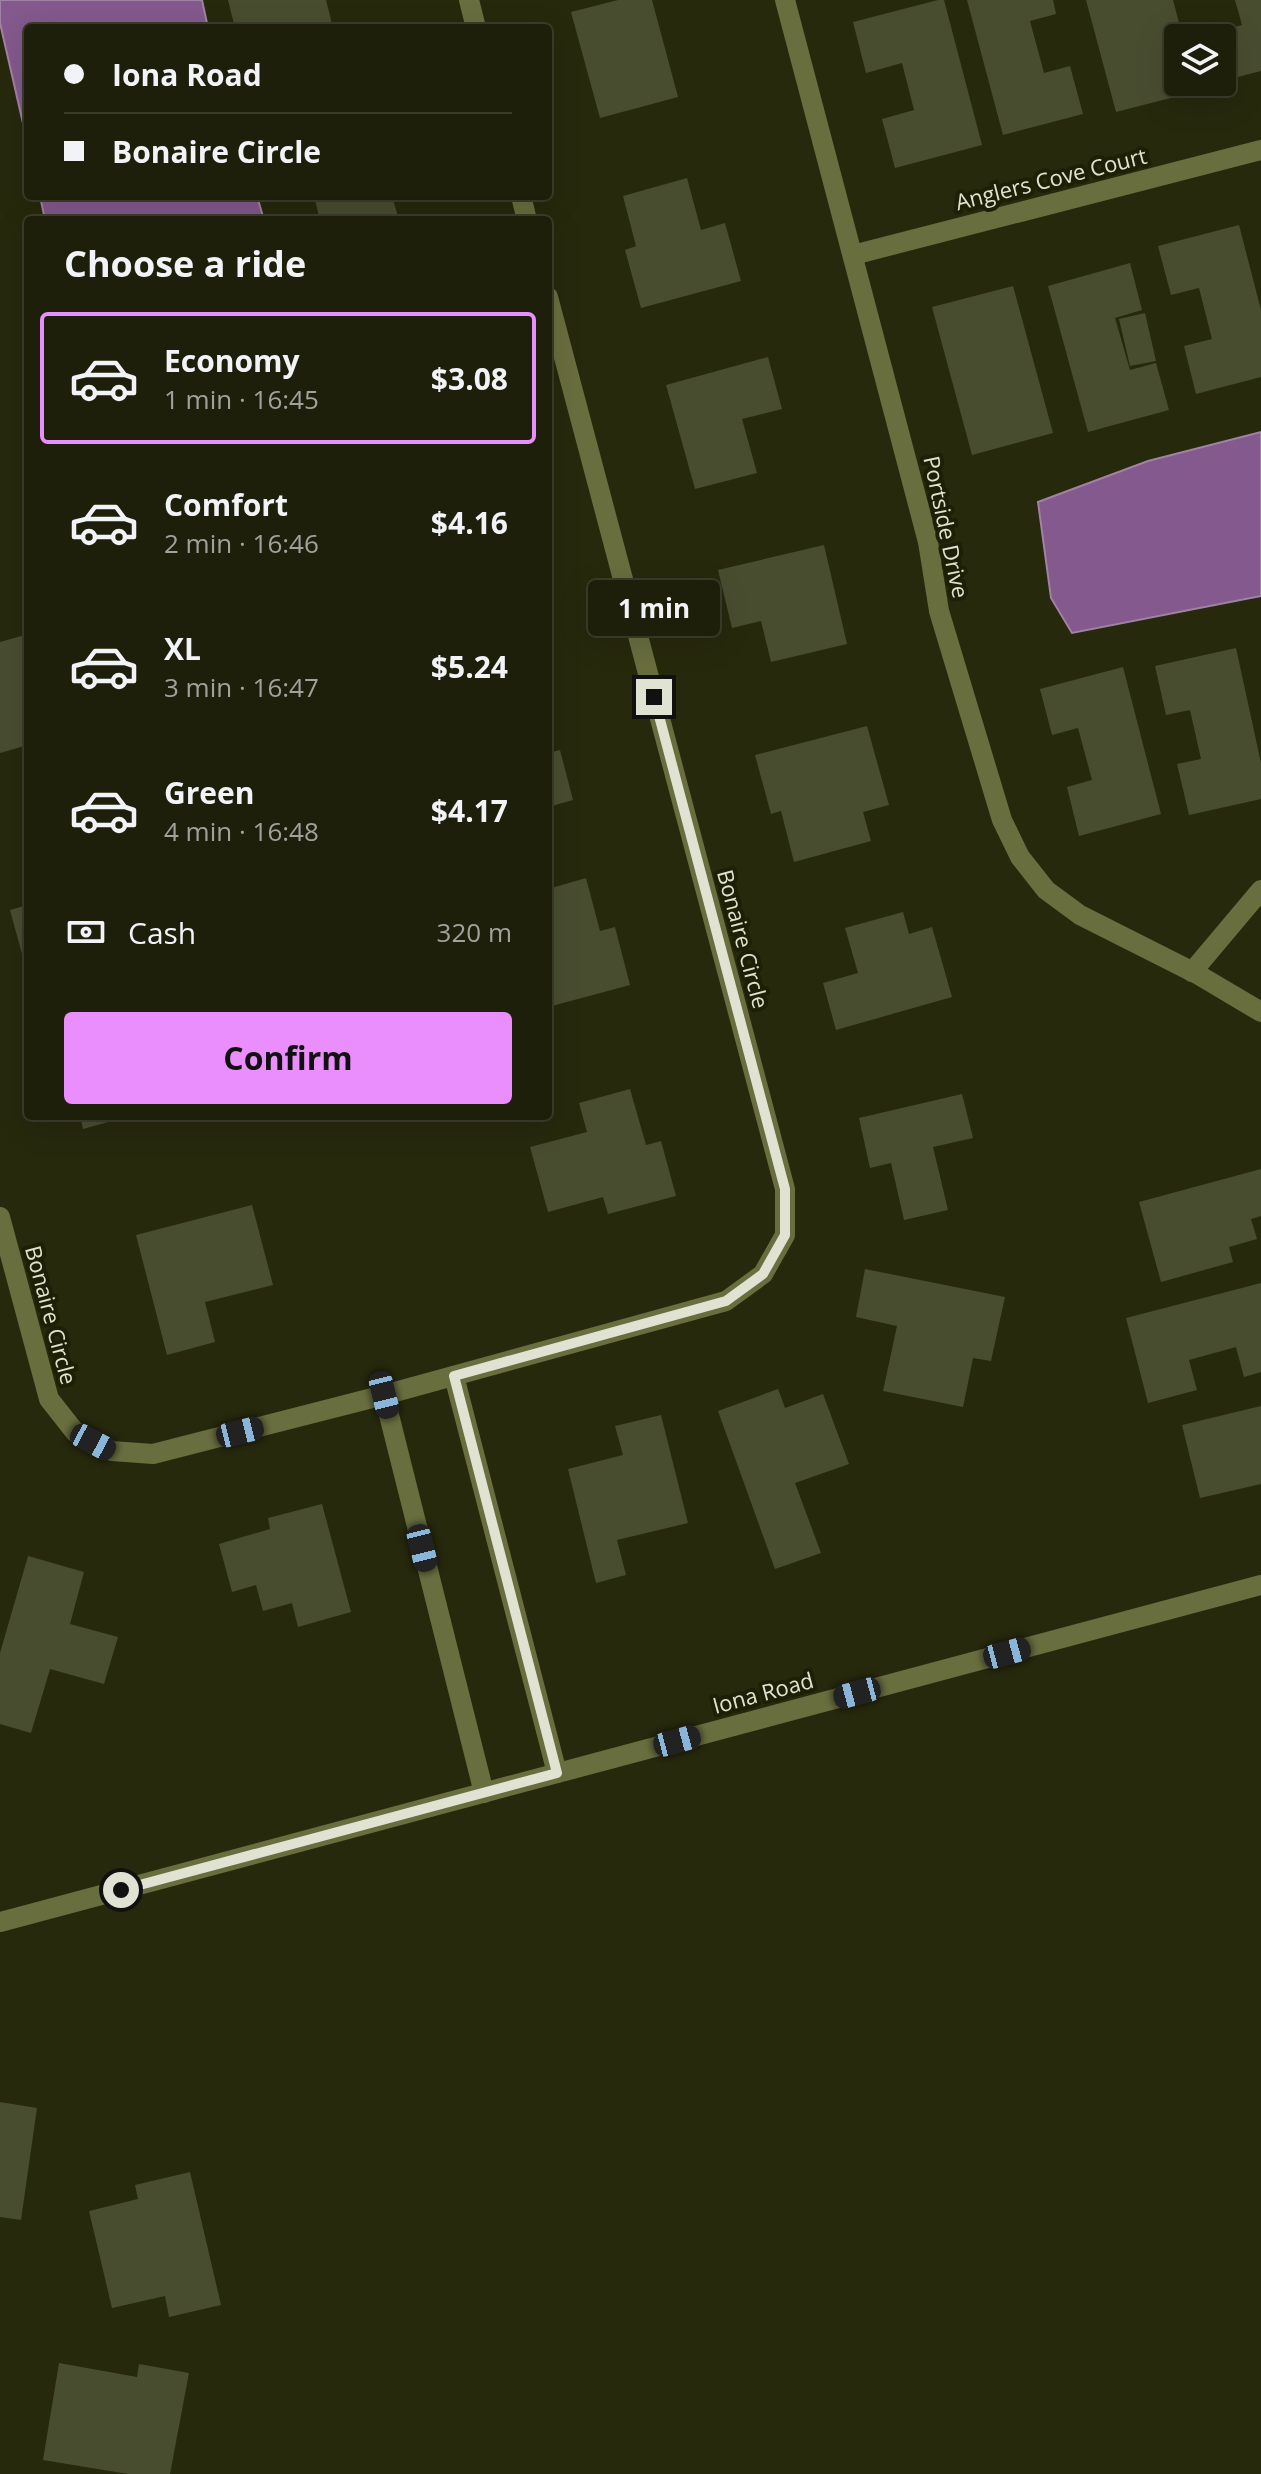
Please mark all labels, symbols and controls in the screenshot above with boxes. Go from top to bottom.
map controls [1164,24,1236,96]
button: layers [1164,24,1236,96]
text: Iona Road [112,54,262,95]
text: Bonaire Circle [112,131,321,172]
street label: Anglers Cove Court [952,140,1150,216]
text: Choose a ride [64,239,306,288]
text: Economy [164,340,300,381]
icon: car [68,342,140,414]
text: $3.08 [431,358,508,399]
text: 1 min · 16:45 [164,381,319,417]
street label: Portside Drive [917,453,977,601]
text: Comfort [164,484,288,525]
icon: car [68,486,140,558]
text: $4.16 [431,502,508,543]
text: 2 min · 16:46 [164,525,319,561]
callout: 1 min [588,581,720,637]
text: 1 min [618,590,690,626]
text: XL [164,628,201,669]
icon: car [68,630,140,702]
text: $5.24 [431,646,508,687]
text: 3 min · 16:47 [164,669,319,705]
route end [636,679,672,715]
text: Green [164,772,255,813]
icon: car [68,774,140,846]
text: $4.17 [431,790,508,831]
text: 4 min · 16:48 [164,813,319,849]
street label: Bonaire Circle [711,866,777,1012]
icon: cash [64,910,108,954]
text: Cash [128,912,196,953]
text: 320 m [437,914,512,950]
button: Confirm [64,1012,512,1104]
street label: Bonaire Circle [19,1242,85,1388]
car [367,1369,401,1421]
car [214,1415,266,1449]
car [66,1420,120,1464]
car [405,1522,439,1574]
car [981,1635,1033,1671]
street label: Iona Road [709,1664,817,1720]
car [831,1675,883,1711]
car [651,1723,703,1759]
route start [103,1872,139,1908]

